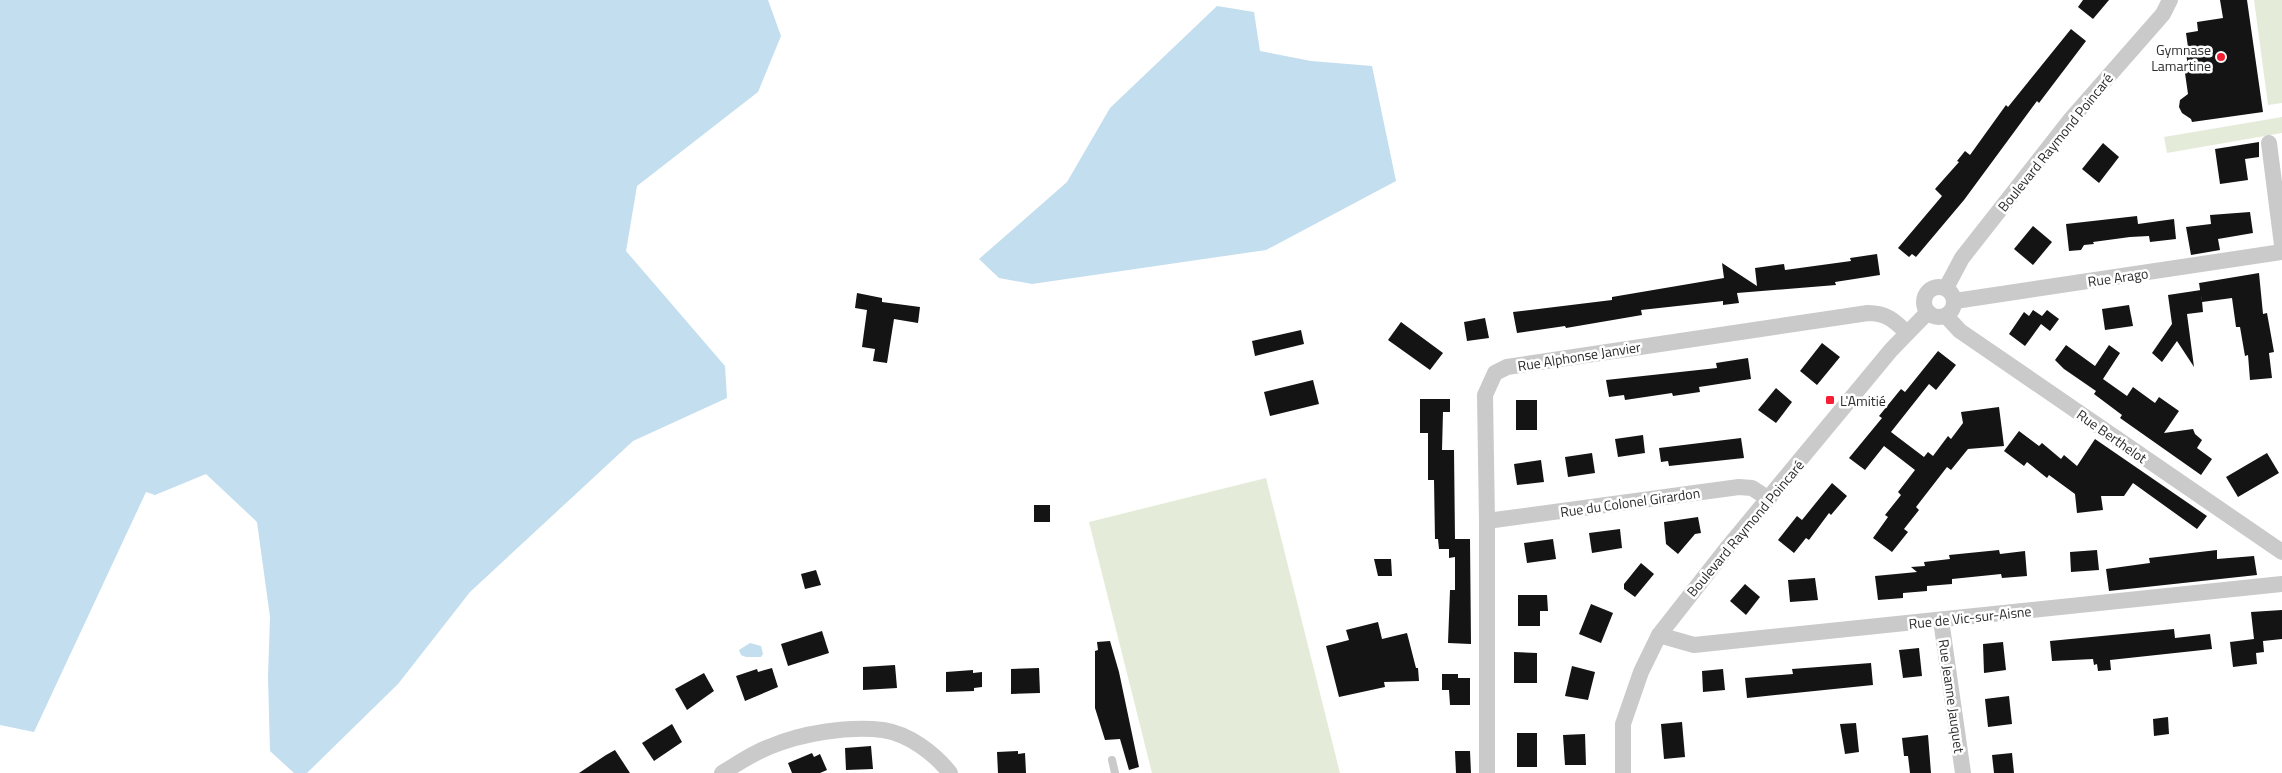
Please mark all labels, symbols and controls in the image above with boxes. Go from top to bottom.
place label: Gymnase Lamartine [2151,39,2211,76]
marker: Gymnase Lamartine [2215,51,2227,63]
street label: Boulevard Raymond Poincaré [1992,68,2118,216]
street label: Rue Arago [2086,262,2150,292]
street label: Rue Alphonse Janvier [1516,336,1642,376]
place label: L'Amitié [1840,390,1886,411]
marker: L'Amitié [1824,394,1836,406]
street label: Rue Berthelot [2073,404,2152,468]
street label: Boulevard Raymond Poincaré [1681,455,1809,601]
street label: Rue du Colonel Girardon [1559,482,1701,522]
street label: Rue de Vic-sur-Aisne [1908,600,2032,634]
street label: Rue Jeanne Jauquet [1934,638,1970,754]

